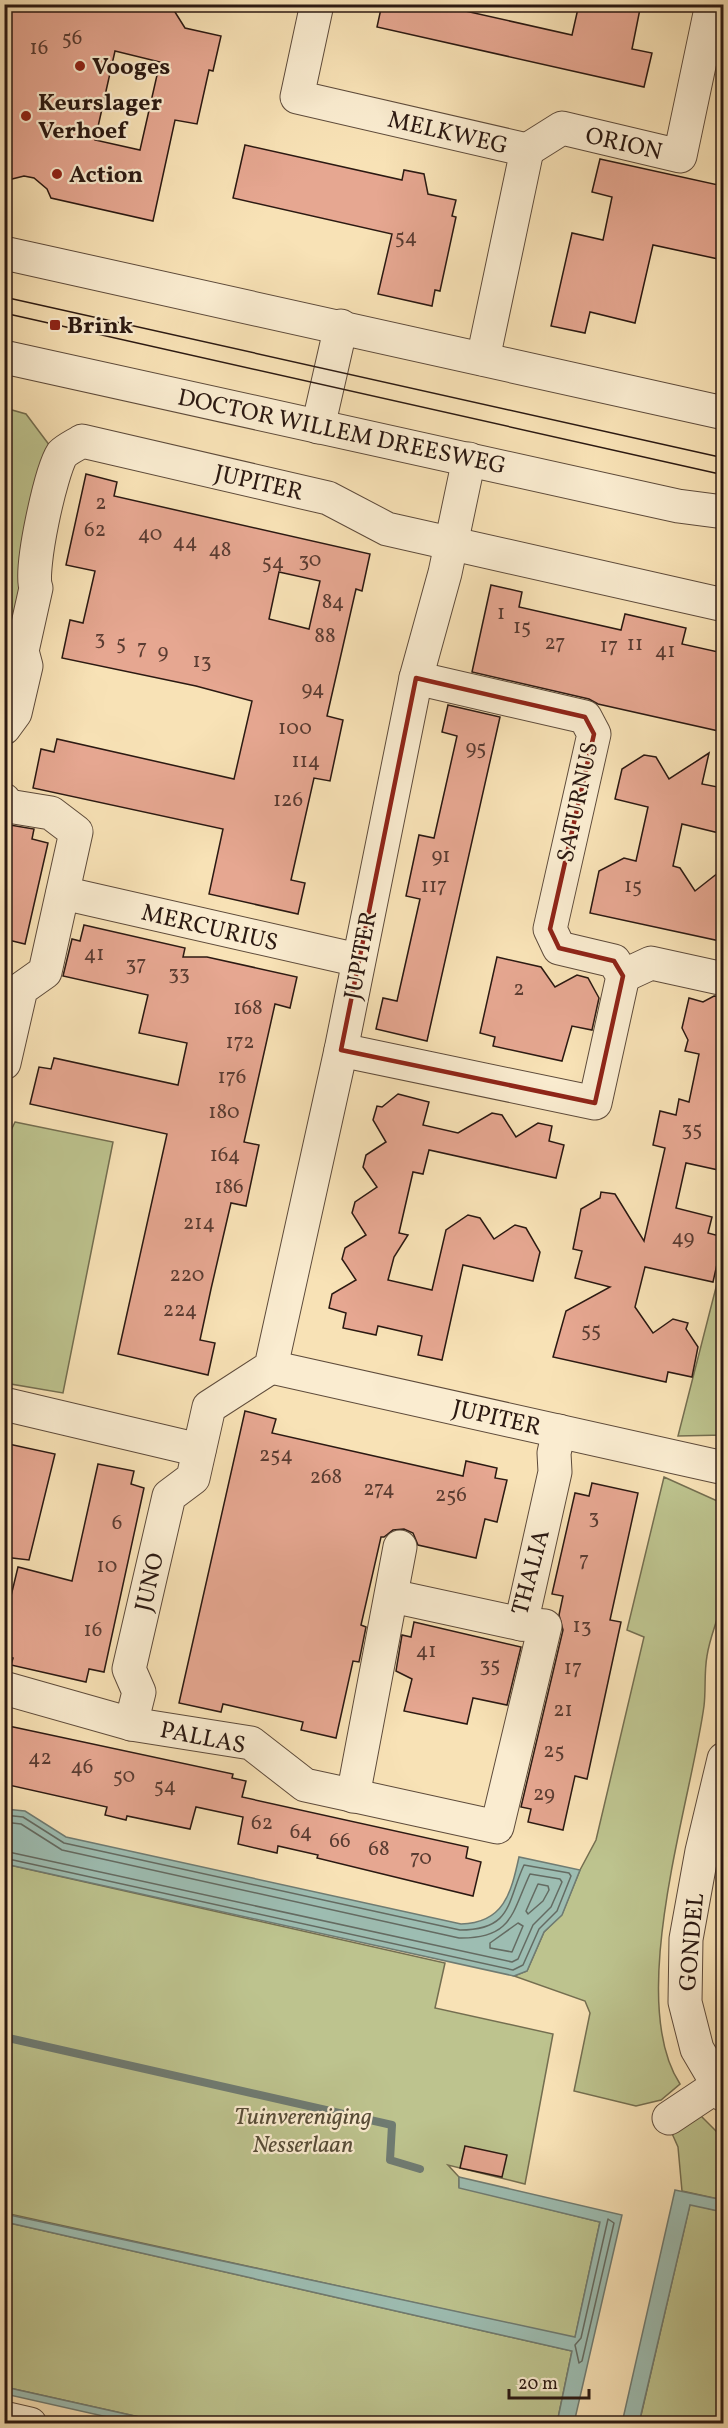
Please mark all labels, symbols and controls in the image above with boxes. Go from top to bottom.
house number: 56 [62,24,82,53]
house number: 16 [30,34,48,63]
place label: Vooges [92,51,170,85]
marker: Vooges [73,59,87,73]
place label: Keurslager Verhoef [38,87,162,149]
street label: MELKWEG [384,104,511,164]
marker: Keurslager Verhoef [19,109,33,123]
street label: ORION [582,120,665,170]
place label: Action [69,159,143,193]
marker: Action [50,167,64,181]
house number: 54 [395,223,417,252]
place label: Brink [67,310,134,344]
marker: Brink [48,318,62,332]
street label: DOCTOR WILLEM DREESWEG [174,381,509,484]
street label: JUPITER [211,457,306,511]
house number: 2 [95,489,107,518]
house number: 62 [84,516,106,545]
house number: 40 [138,520,162,549]
house number: 44 [172,528,198,557]
house number: 48 [209,536,231,565]
house number: 30 [299,546,321,575]
house number: 54 [262,548,284,577]
house number: 84 [322,588,344,617]
house number: 1 [497,599,505,628]
house number: 15 [513,613,531,642]
house number: 88 [314,622,336,651]
house number: 3 [95,624,105,653]
house number: 5 [116,629,126,658]
house number: 27 [545,629,565,658]
house number: 11 [627,630,643,659]
house number: 17 [600,632,618,661]
house number: 7 [137,634,147,663]
house number: 41 [655,637,675,666]
house number: 9 [158,638,169,667]
house number: 13 [193,647,211,676]
house number: 94 [302,675,324,704]
house number: 100 [278,714,312,743]
house number: 95 [466,734,486,763]
street label: SATURNUS [550,739,608,866]
house number: 114 [292,747,320,776]
house number: 126 [273,786,303,815]
house number: 91 [431,842,451,871]
house number: 117 [421,872,447,901]
house number: 15 [624,872,642,901]
street label: MERCURIUS [138,897,281,961]
street label: JUPITER [337,908,387,1003]
house number: 41 [84,940,104,969]
house number: 37 [126,950,146,979]
house number: 33 [168,959,190,988]
house number: 2 [513,975,525,1004]
house number: 168 [233,994,263,1023]
house number: 172 [225,1028,255,1057]
house number: 176 [218,1063,246,1092]
house number: 180 [208,1098,240,1127]
house number: 35 [682,1115,702,1144]
house number: 164 [210,1141,240,1170]
house number: 186 [214,1173,244,1202]
house number: 214 [183,1209,215,1238]
house number: 49 [672,1224,695,1253]
house number: 220 [170,1261,204,1290]
house number: 224 [163,1296,197,1325]
house number: 55 [581,1316,601,1345]
street label: JUPITER [449,1392,544,1446]
house number: 254 [259,1441,293,1470]
house number: 268 [310,1463,342,1492]
house number: 274 [363,1475,395,1504]
house number: 256 [435,1481,467,1510]
house number: 3 [589,1503,599,1532]
house number: 6 [112,1509,122,1538]
street label: THALIA [504,1526,560,1619]
house number: 7 [579,1546,589,1575]
street label: JUNO [128,1550,174,1615]
house number: 10 [97,1552,117,1581]
house number: 13 [573,1612,591,1641]
house number: 16 [84,1616,102,1645]
house number: 41 [416,1637,436,1666]
house number: 35 [480,1651,500,1680]
house number: 17 [564,1654,582,1683]
house number: 21 [553,1696,573,1725]
street label: PALLAS [157,1714,248,1764]
house number: 25 [543,1737,565,1766]
house number: 42 [28,1744,52,1773]
house number: 46 [71,1753,93,1782]
house number: 50 [113,1762,135,1791]
house number: 54 [154,1772,176,1801]
house number: 29 [533,1780,555,1809]
house number: 62 [251,1809,273,1838]
house number: 64 [290,1818,312,1847]
house number: 66 [329,1827,351,1856]
house number: 68 [368,1835,390,1864]
house number: 70 [410,1844,432,1873]
street label: GONDEL [672,1892,714,1993]
park label: Tuinvereniging Nesserlaan [234,2101,372,2163]
scale bar [509,2362,588,2400]
text: 20 m [518,2372,558,2397]

